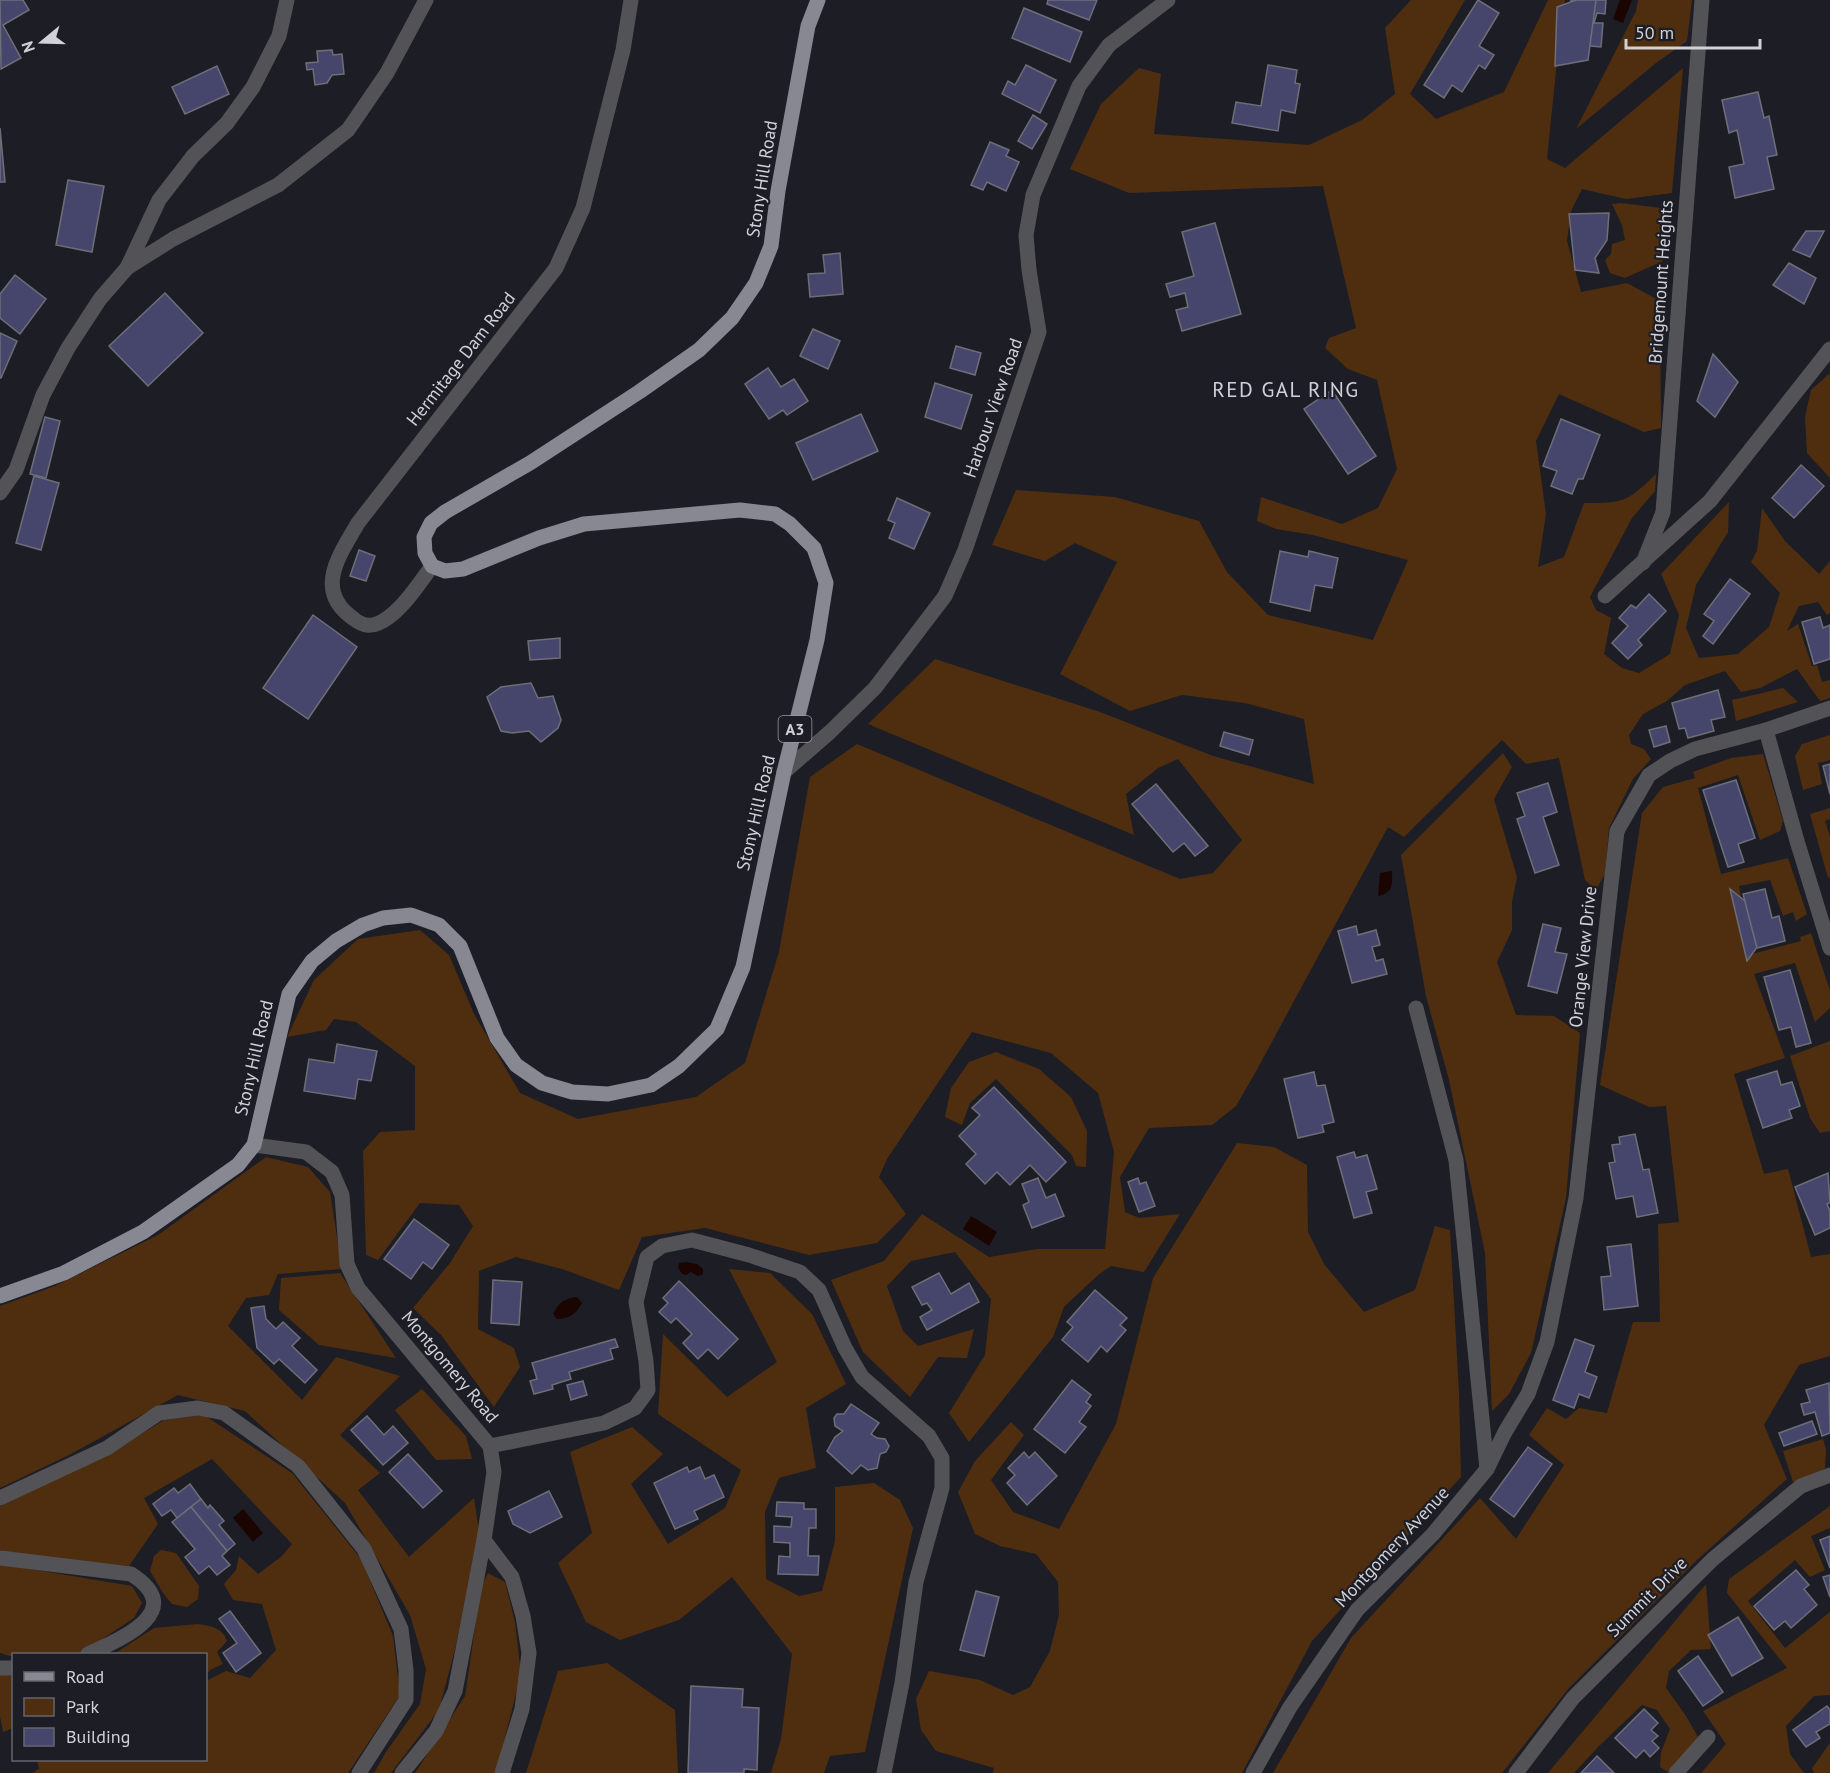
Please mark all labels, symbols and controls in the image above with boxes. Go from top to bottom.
north arrow [12,12,72,72]
scale bar [1626,12,1760,50]
text: 50 m [1635,21,1674,44]
text: N [17,39,39,55]
street label: Stony Hill Road [741,119,782,239]
street label: Bridgemount Heights [1643,199,1678,365]
street label: Hermitage Dam Road [401,287,520,430]
street label: Harbour View Road [958,335,1027,481]
district label: RED GAL RING [1212,376,1360,403]
road number: A3 [778,716,812,742]
street label: Stony Hill Road [731,753,780,873]
street label: Orange View Drive [1564,885,1601,1029]
street label: Stony Hill Road [229,998,278,1118]
street label: Montgomery Road [397,1306,504,1427]
street label: Montgomery Avenue [1330,1481,1454,1612]
street label: Summit Drive [1602,1552,1692,1642]
legend [12,1653,207,1761]
text: Road [66,1665,104,1688]
text: Park [66,1695,99,1718]
text: Building [66,1725,130,1748]

